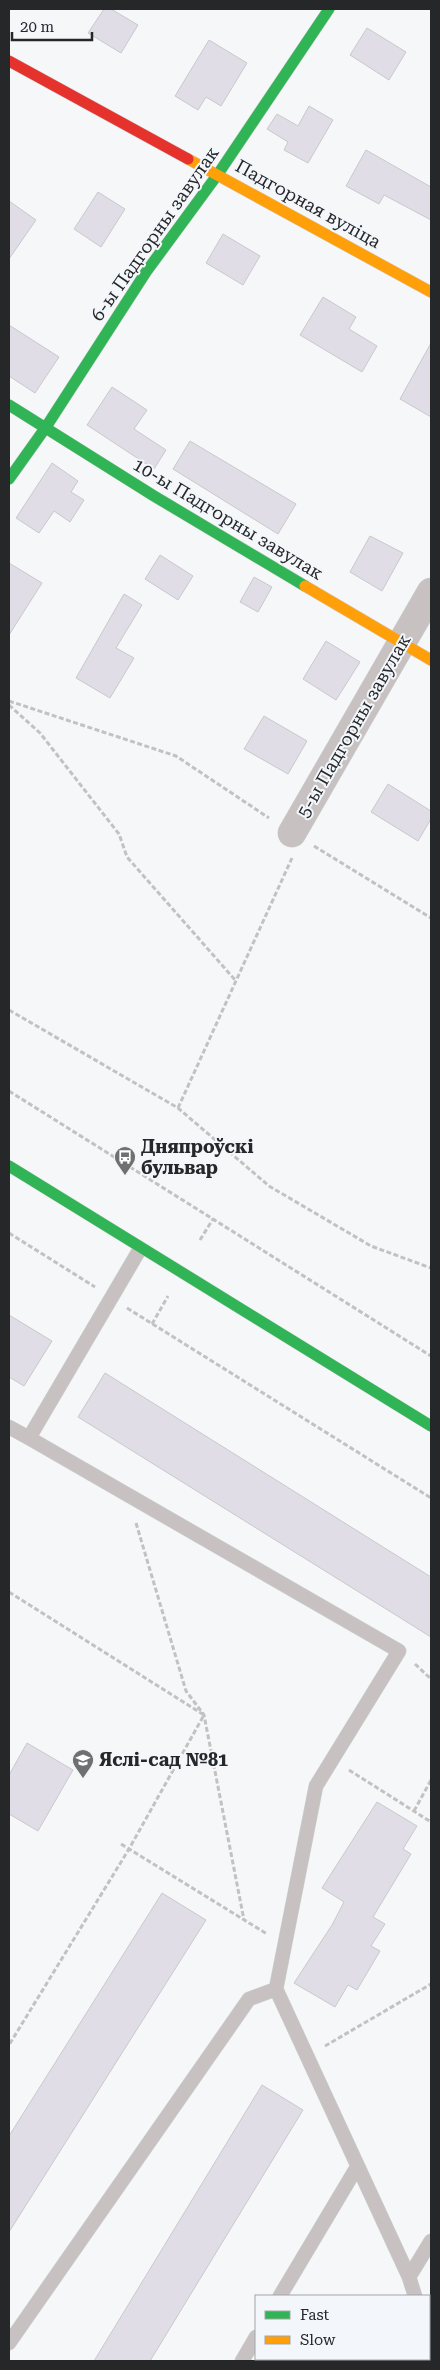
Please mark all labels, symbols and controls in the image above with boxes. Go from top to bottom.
scale bar [12,10,92,42]
text: 20 m [20,18,55,36]
street label: 6-ы Падгорны завулак [86,143,223,325]
street label: Падгорная вуліца [232,155,385,252]
street label: 10-ы Падгорны завулак [129,453,327,584]
street label: 5-ы Падгорны завулак [292,630,415,821]
place label: Дняпроўскі бульвар [141,1136,253,1178]
bus stop icon: Дняпроўскі бульвар [113,1145,137,1176]
school or university icon: Яслі-сад №81 [71,1748,95,1779]
place label: Яслі-сад №81 [99,1749,228,1770]
legend [255,2295,430,2360]
text: Fast [300,2306,330,2324]
text: Slow [300,2331,336,2349]

